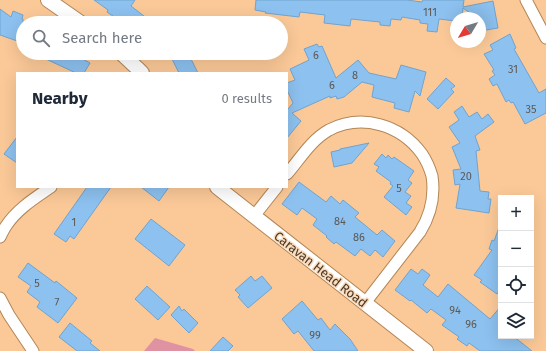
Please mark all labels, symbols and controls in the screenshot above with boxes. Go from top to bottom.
house number: 111 [423,6,437,19]
north arrow [450,12,486,48]
search box [16,16,288,60]
icon: search [30,27,52,49]
text: Search here [62,29,142,47]
house number: 6 [313,49,319,62]
house number: 31 [508,63,518,76]
house number: 8 [352,69,358,82]
house number: 6 [329,79,335,92]
text: Nearby [32,88,87,109]
text: 0 results [221,91,272,106]
house number: 35 [526,103,537,116]
house number: 20 [460,170,472,183]
house number: 5 [396,182,402,195]
map controls [498,195,534,339]
button: + [498,195,534,231]
house number: 84 [334,215,346,228]
house number: 1 [72,216,76,229]
street label: Caravan Head Road [271,228,370,310]
house number: 86 [353,231,365,244]
button: − [498,231,534,267]
button: locate [498,267,534,303]
house number: 5 [34,277,40,290]
house number: 7 [55,296,60,309]
button: layers [498,303,534,339]
house number: 94 [449,304,461,317]
house number: 96 [465,318,477,331]
house number: 99 [309,329,321,342]

